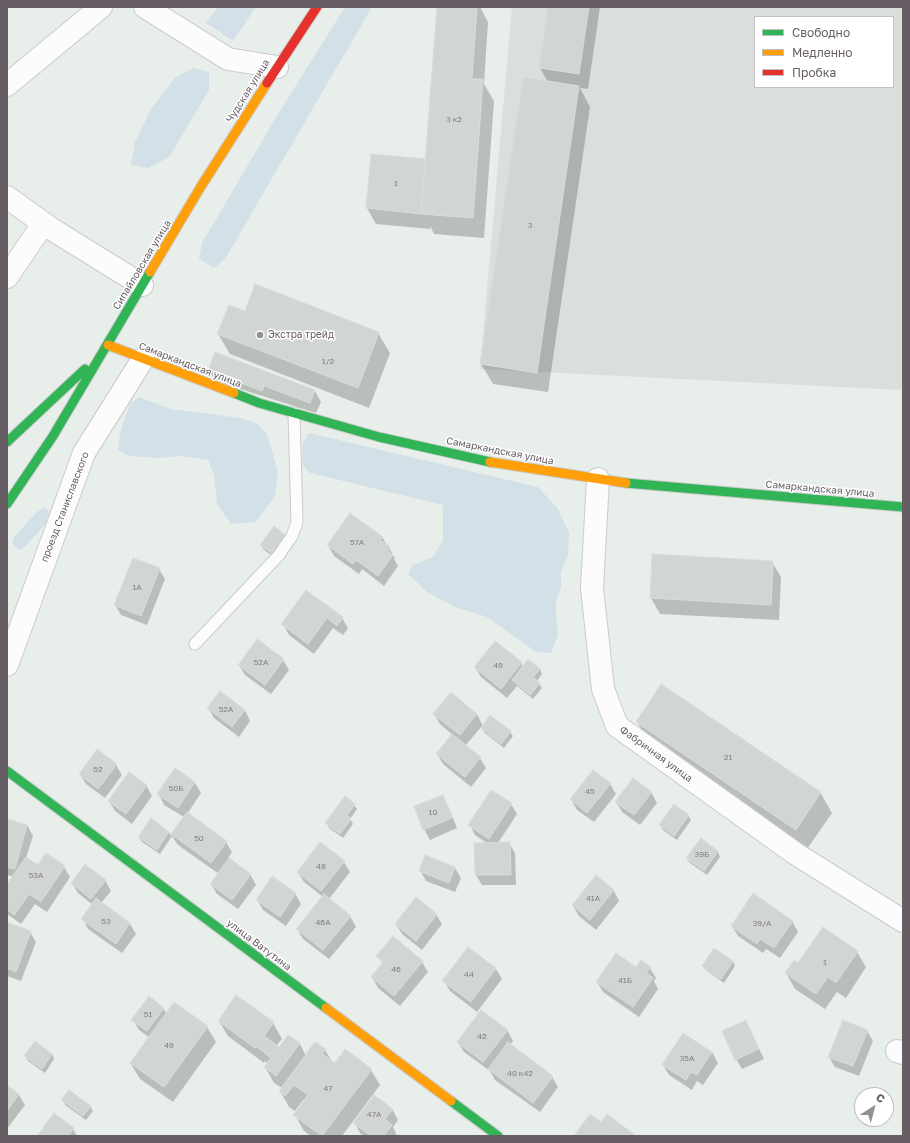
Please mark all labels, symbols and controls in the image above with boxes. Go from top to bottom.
legend [754,16,894,88]
text: Свободно [792,25,850,40]
text: Медленно [792,45,852,60]
street label: Чудская улица [224,57,272,125]
text: Пробка [792,65,836,80]
house number: 3 к2 [446,114,462,124]
house number: 1 [394,178,398,188]
street label: Сипайловская улица [110,218,174,312]
house number: 3 [528,220,532,230]
place label: Экстра трейд [268,329,334,341]
marker: Экстра трейд [255,330,265,340]
street label: Самаркандская улица [137,340,243,390]
house number: 1/2 [322,356,334,366]
street label: Самаркандская улица [445,435,555,467]
street label: проезд Станиславского [38,450,92,564]
street label: Самаркандская улица [765,478,875,500]
house number: 57А [350,537,364,547]
house number: 1А [132,582,142,592]
house number: 52А [254,657,268,667]
house number: 49 [493,660,503,670]
house number: 52А [219,704,233,714]
street label: Фабричная улица [617,724,695,784]
house number: 21 [724,752,732,762]
house number: 52 [93,764,103,774]
house number: 50Б [169,783,183,793]
house number: 45 [585,786,595,796]
house number: 10 [429,807,437,817]
house number: 50 [194,833,204,843]
house number: 39Б [695,849,709,859]
house number: 48 [316,861,326,871]
house number: 53А [29,870,43,880]
house number: 41А [586,893,600,903]
house number: 53 [101,916,111,926]
street label: улица Ватутина [224,917,294,973]
house number: 46А [315,917,331,927]
house number: 39/А [753,918,771,928]
house number: 1 [823,957,827,967]
house number: 46 [391,964,401,974]
house number: 44 [464,969,474,979]
house number: 41Б [618,975,632,985]
house number: 51 [144,1009,152,1019]
house number: 42 [477,1031,487,1041]
house number: 49 [164,1040,174,1050]
house number: 35А [680,1053,694,1063]
house number: 40 к42 [507,1068,533,1078]
house number: 47 [323,1083,333,1093]
north arrow [854,1087,894,1127]
text: С [874,1090,888,1105]
house number: 47А [367,1109,381,1119]

